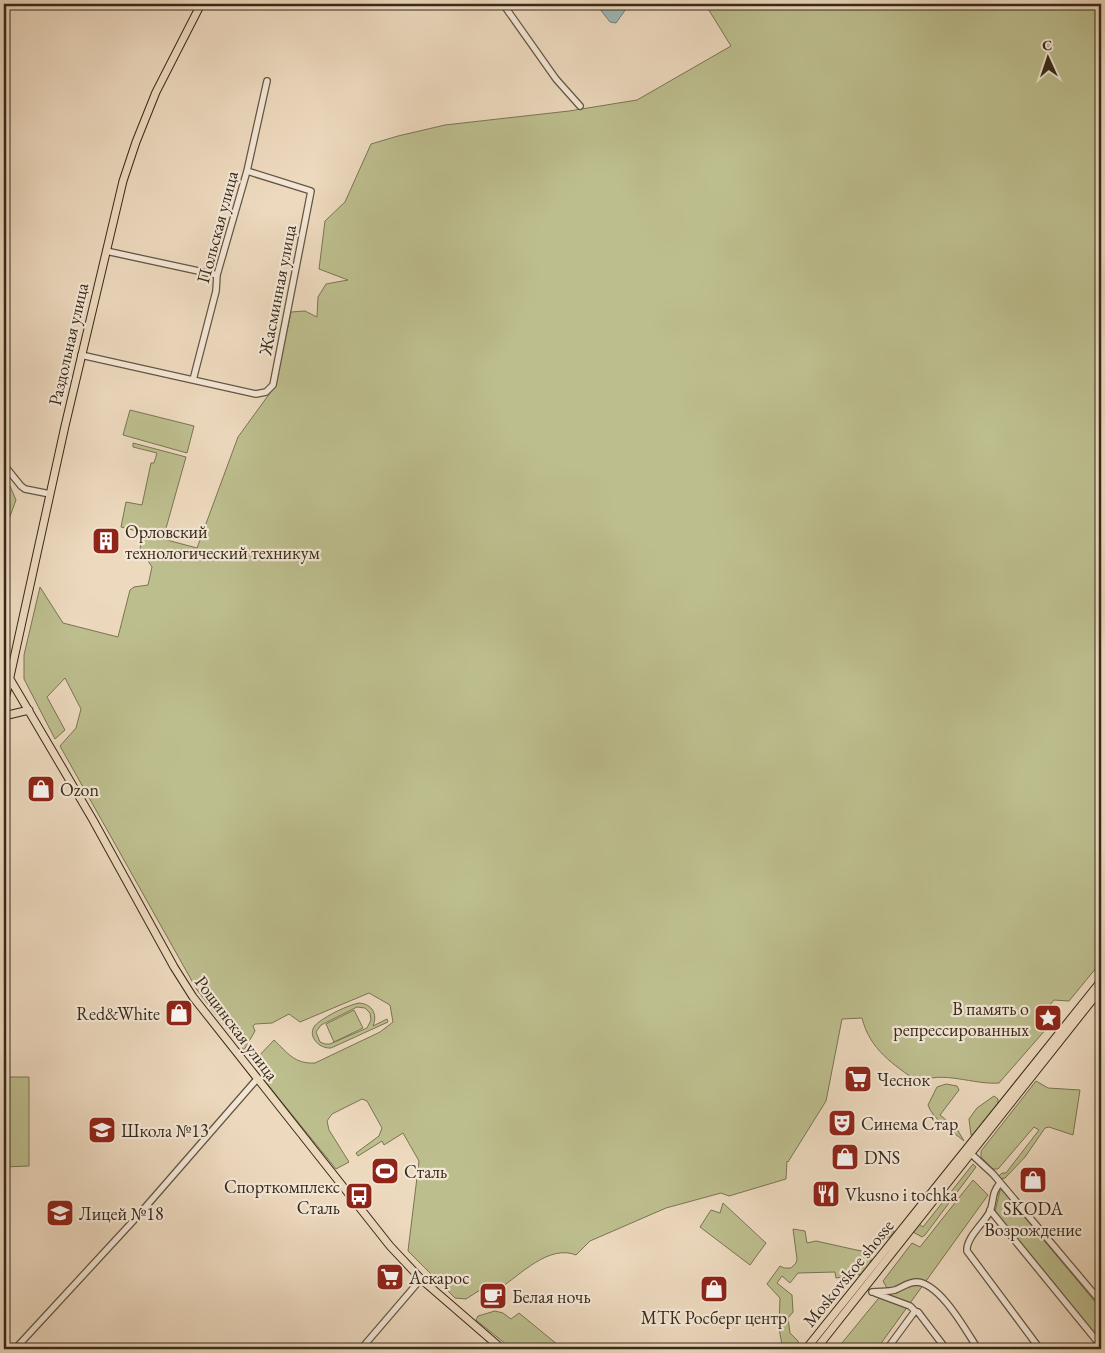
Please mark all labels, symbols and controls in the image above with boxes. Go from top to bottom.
north arrow [1022,32,1072,82]
text: С [1042,36,1053,54]
street label: Польская улица [191,167,243,286]
street label: Жасминная улица [253,222,301,358]
street label: Раздольная улица [43,280,93,408]
place label: Орловский технологический техникум [125,520,321,564]
building icon: Орловский технологический техникум [91,526,121,556]
shop icon: Ozon [26,774,56,804]
place label: Ozon [60,778,99,801]
street label: Рощинская улица [190,971,284,1086]
place label: В память о репрессированных [893,997,1029,1041]
shop icon: Red&White [164,998,194,1028]
place label: Red&White [76,1002,160,1025]
place icon: В память о репрессированных [1033,1003,1063,1033]
supermarket icon: Чеснок [843,1064,873,1094]
place label: Чеснок [877,1068,930,1091]
theatre icon: Синема Стар [827,1108,857,1138]
place label: Синема Стар [861,1112,958,1135]
school or university icon: Школа №13 [87,1115,117,1145]
place label: Школа №13 [121,1119,209,1142]
shop icon: DNS [830,1142,860,1172]
place label: DNS [864,1146,900,1169]
sports icon: Сталь [370,1156,400,1186]
place label: Сталь [404,1160,447,1183]
shop icon: SKODA Возрождение [1018,1165,1048,1195]
place label: Спорткомплекс Сталь [224,1175,340,1219]
restaurant icon: Vkusno i tochka [811,1179,841,1209]
bus stop icon: Спорткомплекс Сталь [344,1181,374,1211]
place label: Vkusno i tochka [845,1183,958,1206]
place label: SKODA Возрождение [984,1197,1082,1241]
school or university icon: Лицей №18 [45,1198,75,1228]
place label: Лицей №18 [79,1202,164,1225]
street label: Moskovskoe shosse [798,1214,898,1332]
supermarket icon: Аскарос [375,1262,405,1292]
place label: Аскарос [408,1266,470,1289]
shop icon: МТК Росберг центр [699,1274,729,1304]
cafe icon: Белая ночь [478,1281,508,1311]
place label: Белая ночь [512,1285,591,1308]
place label: МТК Росберг центр [641,1306,787,1329]

